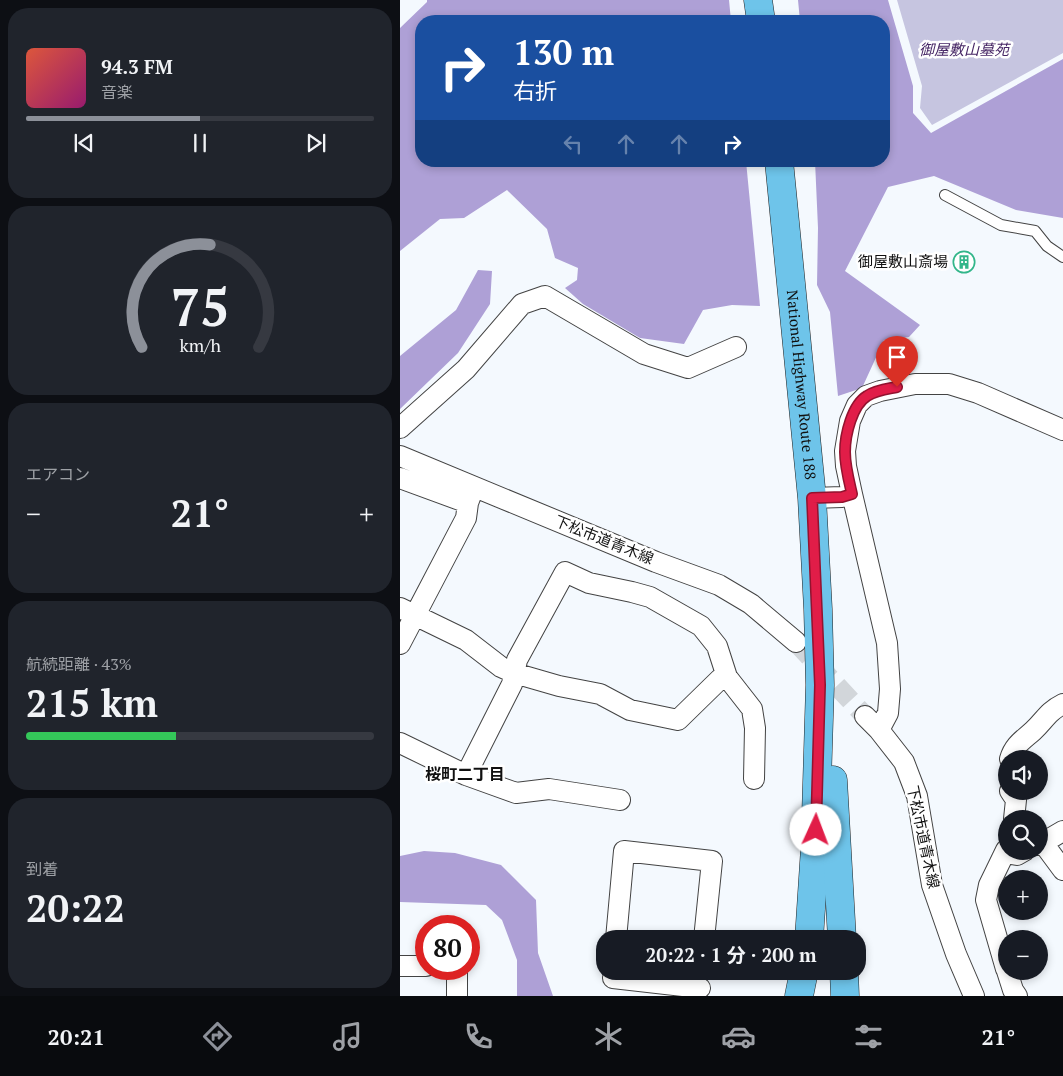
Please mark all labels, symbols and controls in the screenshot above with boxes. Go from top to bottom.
text: 130 m [513,29,614,75]
icon: right [430,35,495,100]
park label: 御屋敷山墓苑 [919,39,1011,59]
text: 94.3 FM [101,54,173,79]
text: 右折 [513,76,557,105]
text: 音楽 [101,81,133,103]
icon: previous [70,129,98,157]
icon: pause [186,129,214,157]
icon: next [302,129,330,157]
icon: left [559,130,587,158]
icon: ahead [612,130,640,158]
icon: ahead [665,130,693,158]
icon: right [718,130,746,158]
building icon: 御屋敷山斎場 [952,250,976,274]
place label: 御屋敷山斎場 [858,251,948,271]
text: 75 [171,272,229,341]
street label: National Highway Route 188 [783,289,821,481]
text: km/h [179,333,221,357]
pin [876,336,918,387]
icon: arrive [883,343,911,371]
text: エアコン [26,463,90,485]
text: 21° [171,488,229,538]
text: − [26,495,41,532]
text: + [359,495,374,532]
street label: 下松市道青木線 [552,510,657,568]
text: 航続距離 · 43% [26,653,132,675]
text: 215 km [26,678,158,728]
map controls [998,750,1048,980]
button: sound [998,750,1048,800]
district label: 桜町二丁目 [425,763,505,785]
street label: 下松市道青木線 [903,783,945,890]
position arrow [789,803,841,855]
button: search [998,810,1048,860]
text: 到着 [26,858,58,880]
button: + [998,870,1048,920]
text: 20:22 [26,883,125,933]
speed limit sign: 80 [415,915,480,980]
button: − [998,930,1048,980]
text: 20:22 · 1 分 · 200 m [646,942,816,967]
icon: directions [200,1019,235,1054]
icon: music [330,1019,365,1054]
icon: phone [461,1019,496,1054]
icon: climate [591,1019,626,1054]
icon: car [721,1019,756,1054]
icon: filters [851,1019,886,1054]
text: 20:21 [48,1022,105,1051]
text: 21° [981,1022,1015,1051]

